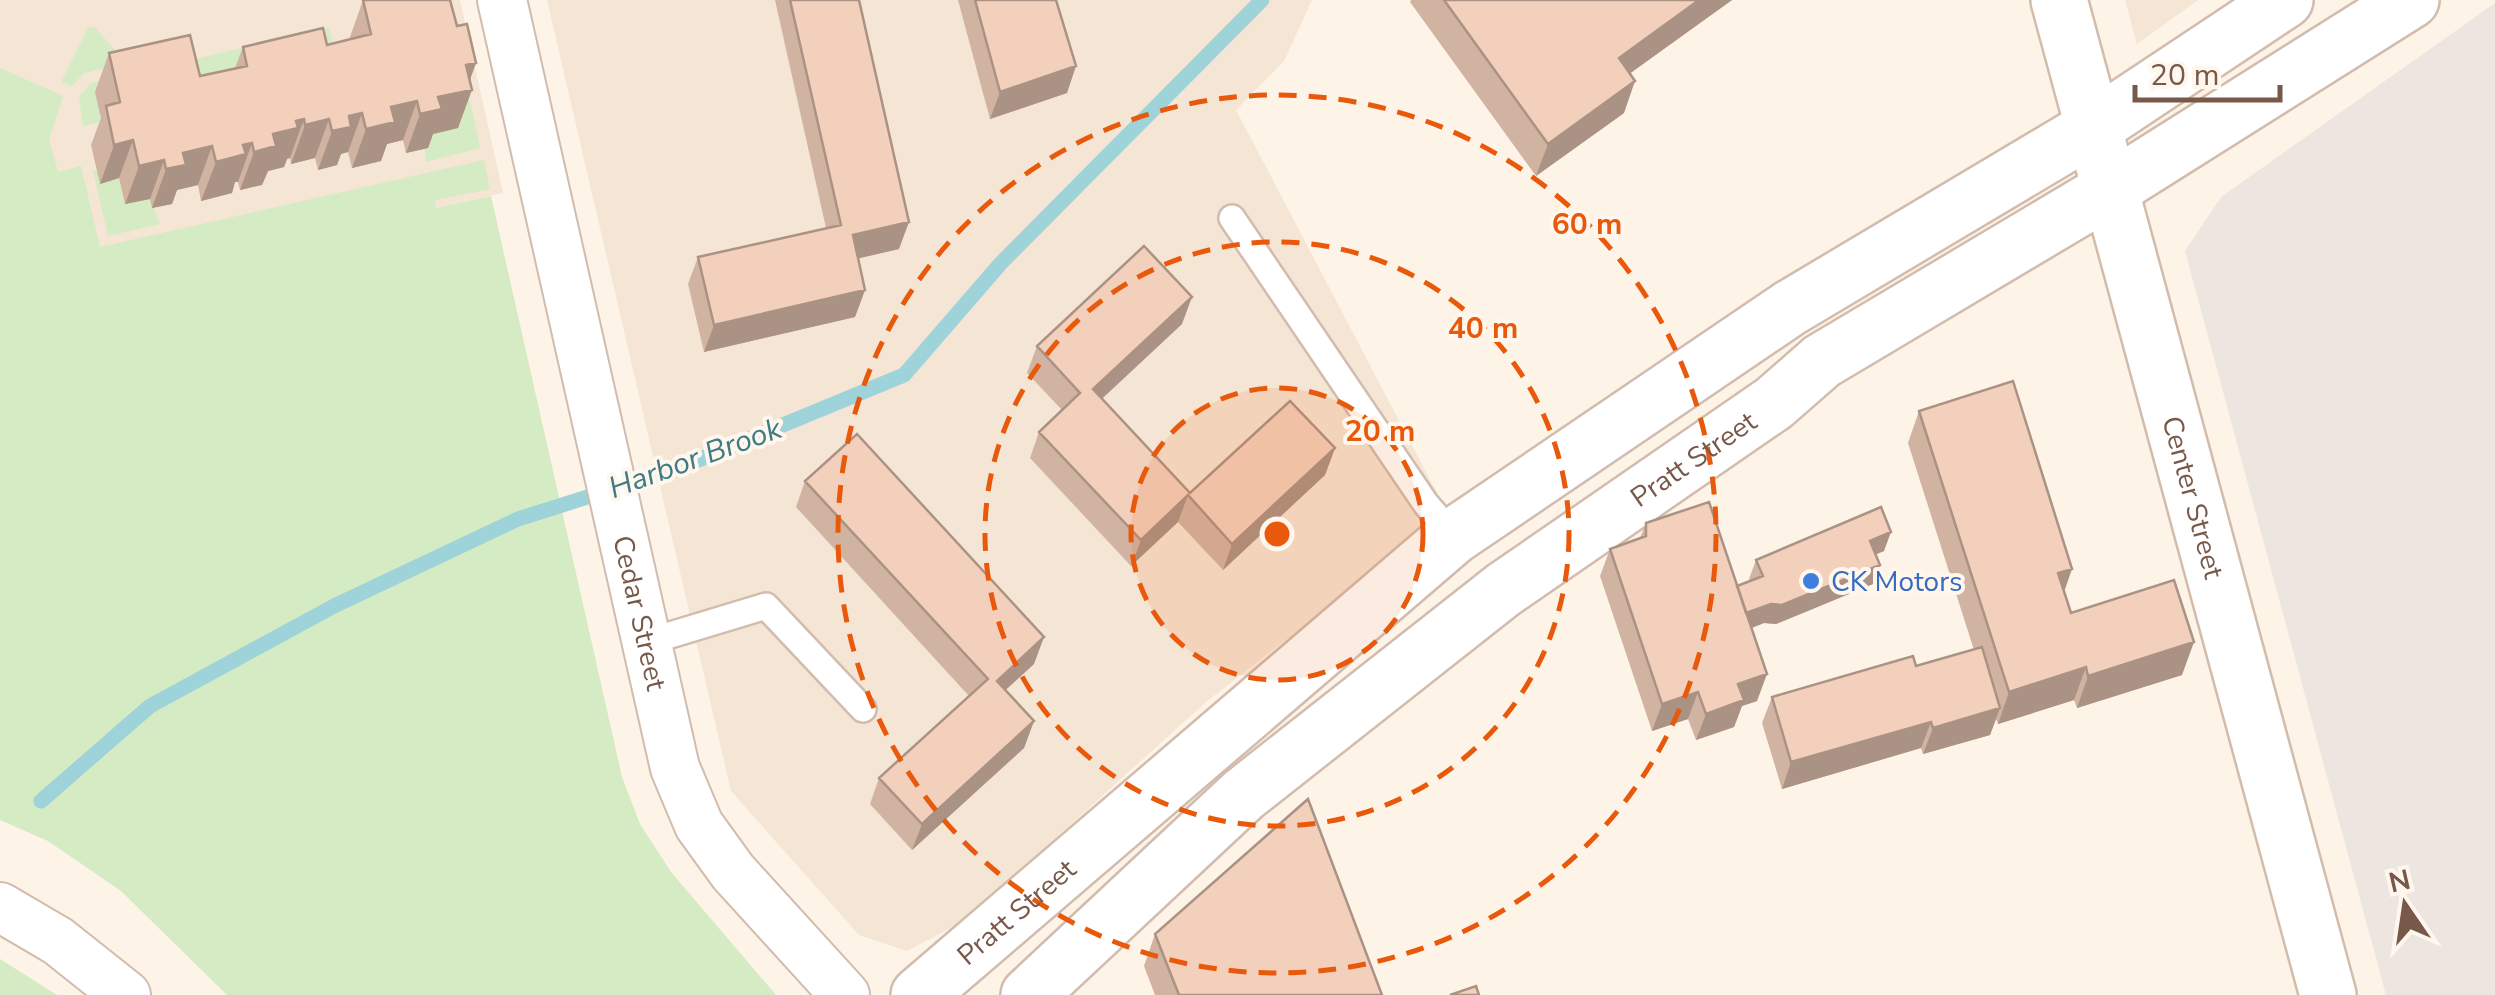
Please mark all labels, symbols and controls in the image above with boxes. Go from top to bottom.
scale bar [2135,40,2280,102]
text: 20 m [2150,55,2219,96]
text: 60 m [1552,204,1622,245]
text: 40 m [1448,308,1518,349]
street label: Pratt Street [1623,403,1764,516]
water label: Harbor Brook [603,408,788,509]
text: 20 m [1345,411,1415,452]
street label: Center Street [2152,412,2233,583]
centre of rings [1259,516,1295,552]
street label: Cedar Street [603,532,675,694]
place label: CK Motors [1831,563,1963,601]
marker: CK Motors [1800,570,1822,592]
street label: Pratt Street [949,851,1084,974]
north arrow [2355,855,2455,955]
text: N [2385,861,2414,902]

